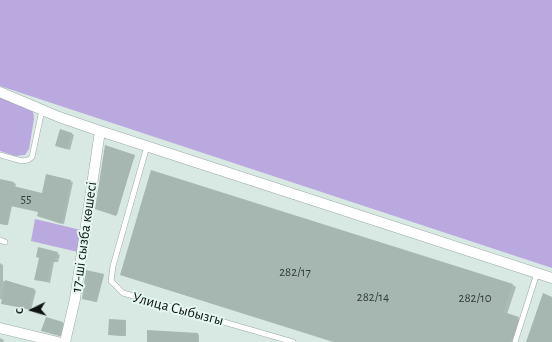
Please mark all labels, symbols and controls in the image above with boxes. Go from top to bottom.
street label: 17-ші сызба көшесі [67,180,101,294]
house number: 55 [21,191,31,207]
house number: 282/17 [279,264,311,280]
street label: Улица Сыбызгы [130,288,226,330]
house number: 282/14 [357,289,389,305]
north arrow [12,290,52,330]
house number: 282/10 [458,290,492,306]
text: С [14,308,25,315]

